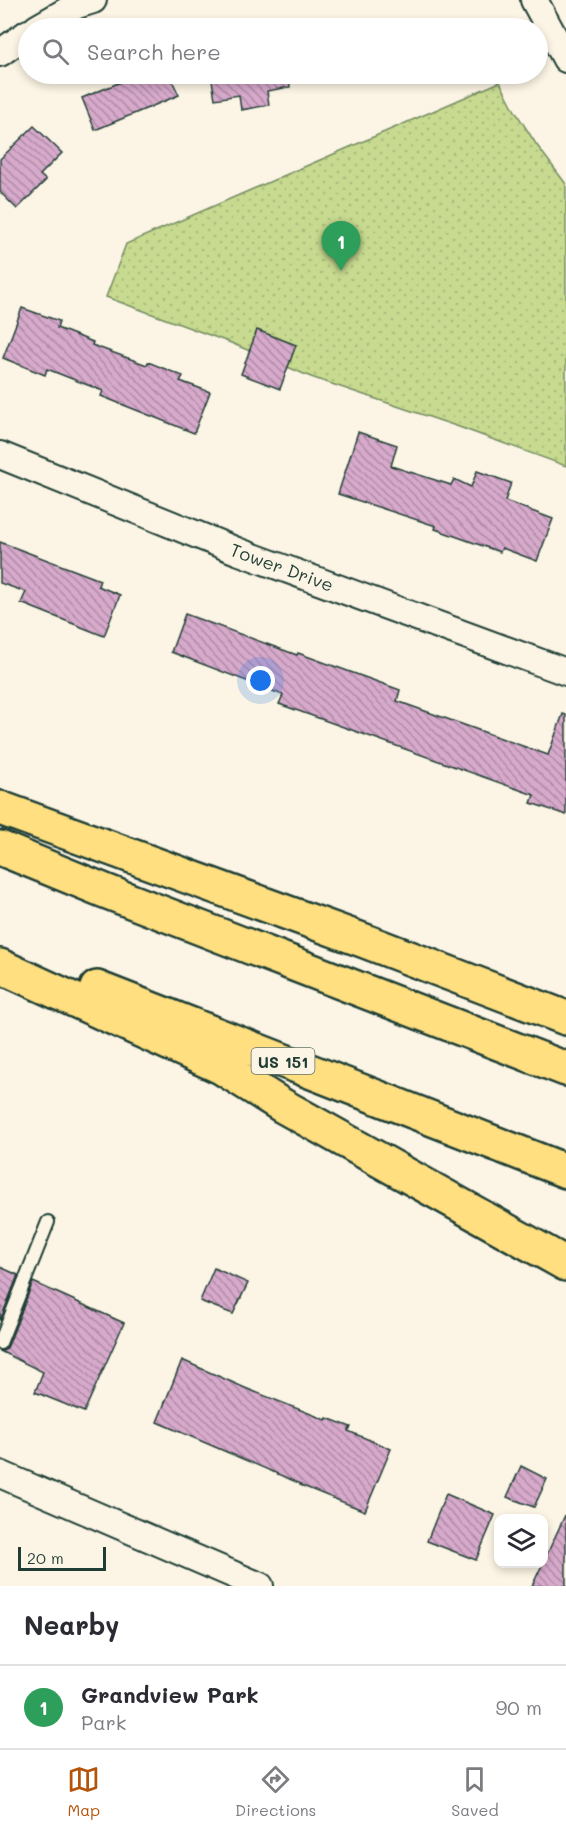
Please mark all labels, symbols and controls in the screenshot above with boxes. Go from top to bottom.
search box [18,18,548,84]
icon: search [39,35,72,68]
text: Search here [87,37,221,66]
pin: 1 [322,222,360,271]
street label: Tower Drive [227,537,337,597]
your location [246,666,275,695]
road number: US 151 [252,1048,314,1074]
map controls [494,1514,548,1568]
button: layers [494,1514,548,1568]
scale bar [18,1544,106,1572]
text: 20 m [27,1547,64,1568]
text: Nearby [24,1608,119,1642]
text: Grandview Park [81,1680,259,1709]
text: 1 [39,1694,48,1720]
text: 90 m [496,1694,542,1720]
text: Park [81,1709,126,1735]
tab: Map [67,1763,100,1820]
tab: Directions [235,1763,316,1820]
tab: Saved [451,1763,499,1820]

